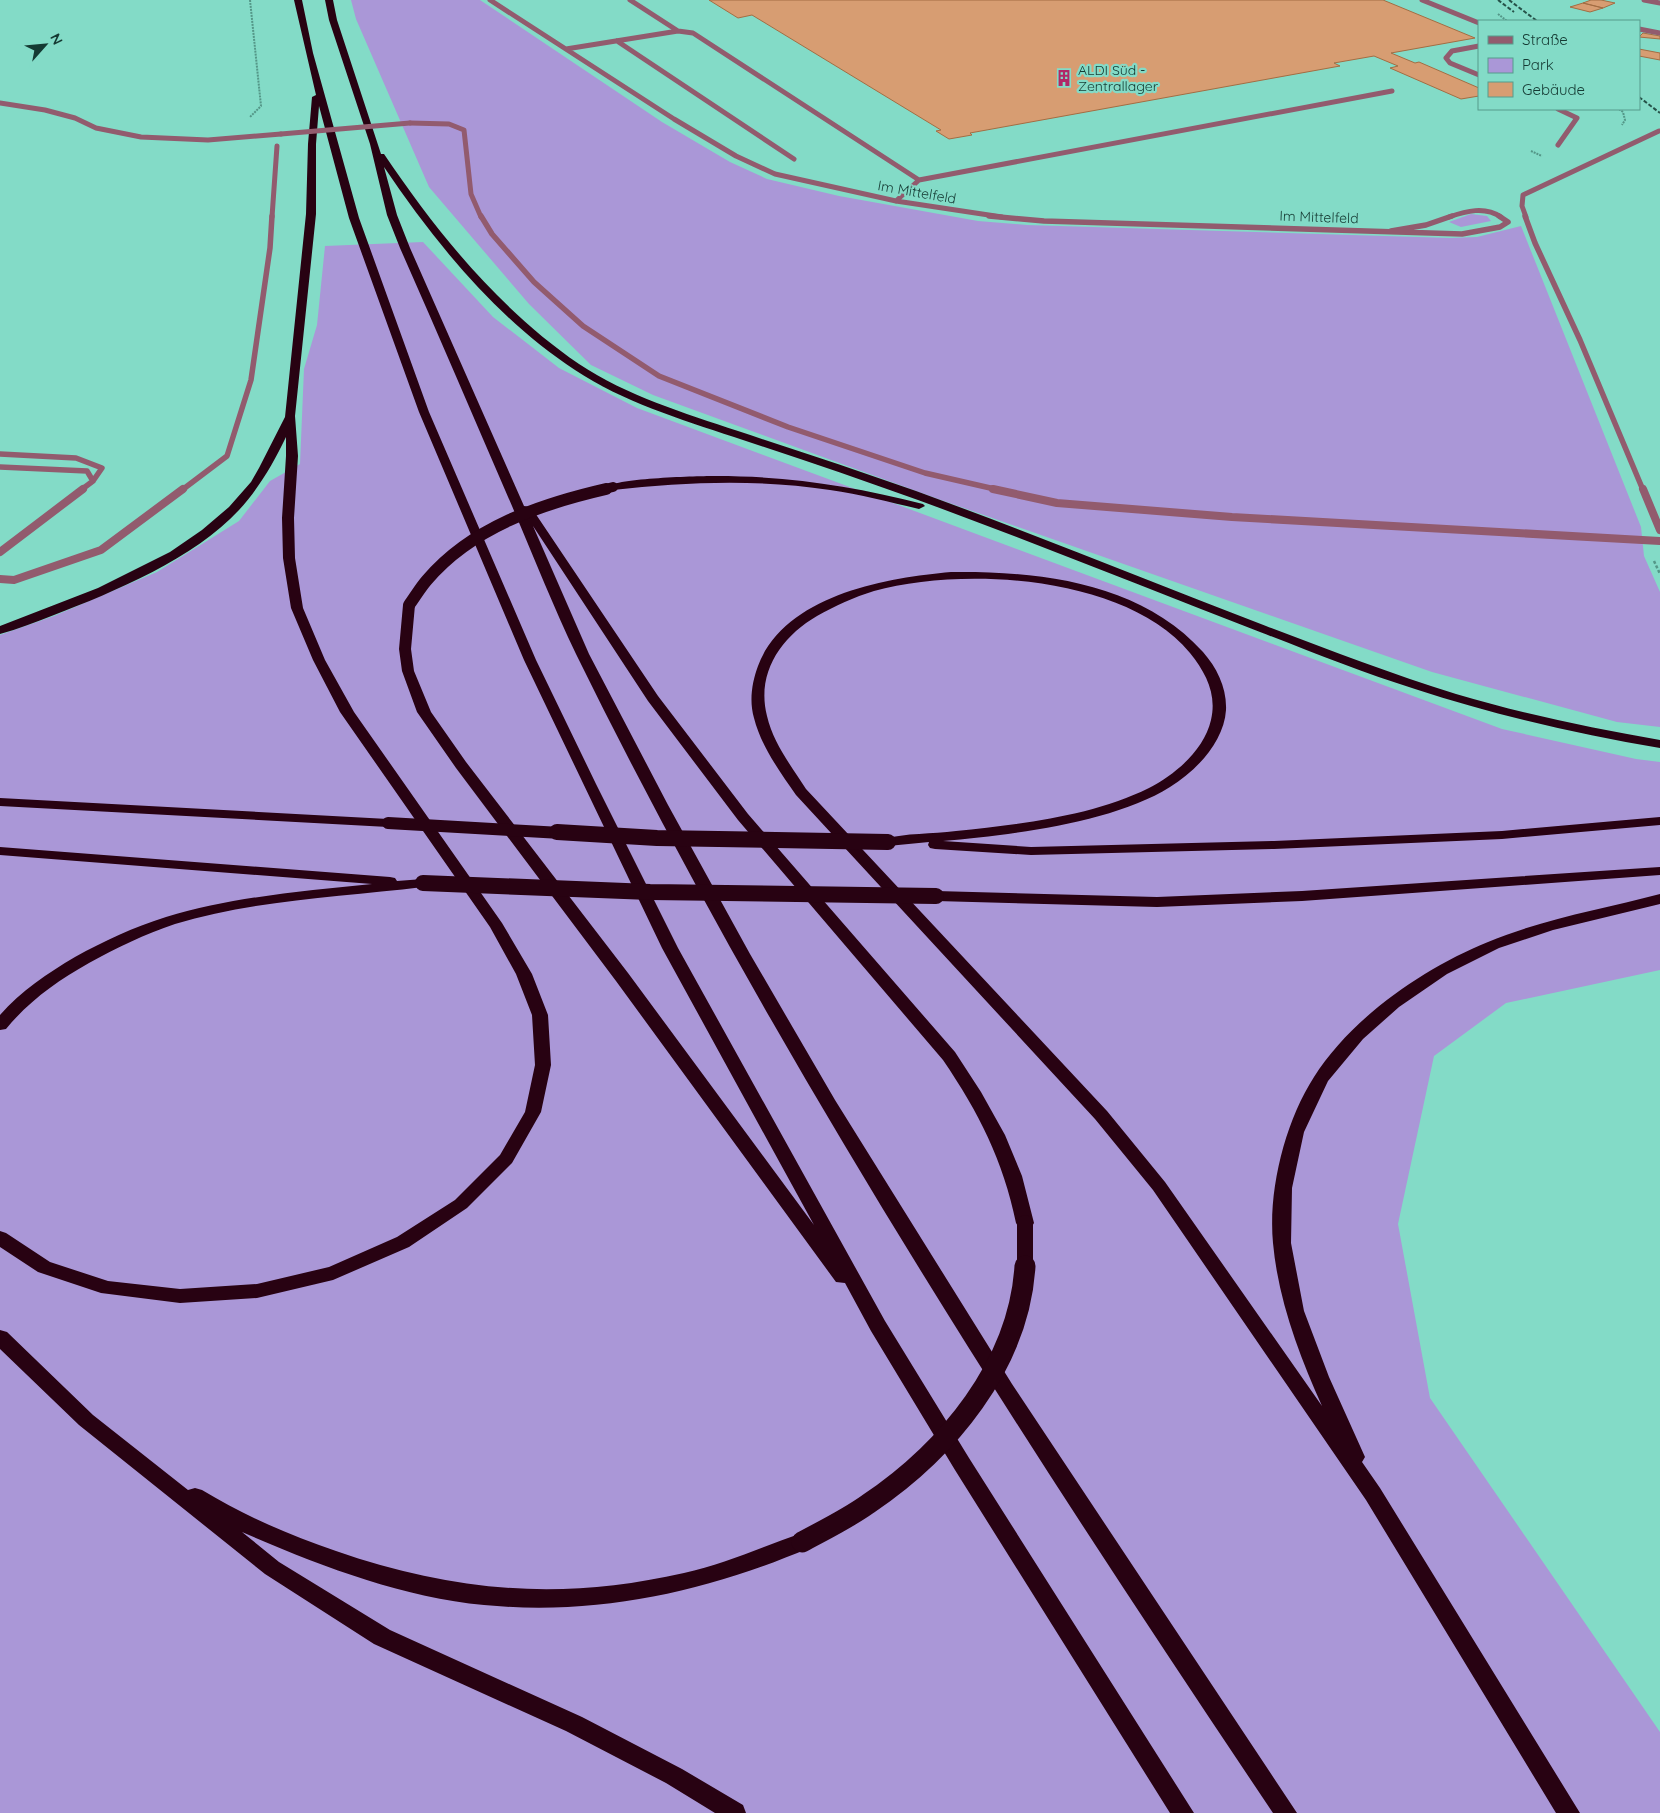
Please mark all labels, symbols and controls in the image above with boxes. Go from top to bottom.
north arrow [20,20,70,70]
legend [1478,20,1640,110]
text: N [46,30,67,48]
text: Straße [1522,30,1568,49]
text: Park [1522,55,1554,74]
place label: ALDI Süd - Zentrallager [1078,61,1159,95]
building icon: ALDI Süd - Zentrallager [1054,68,1074,88]
text: Gebäude [1522,80,1585,99]
street label: Im Mittelfeld [876,176,958,208]
street label: Im Mittelfeld [1279,207,1359,227]

